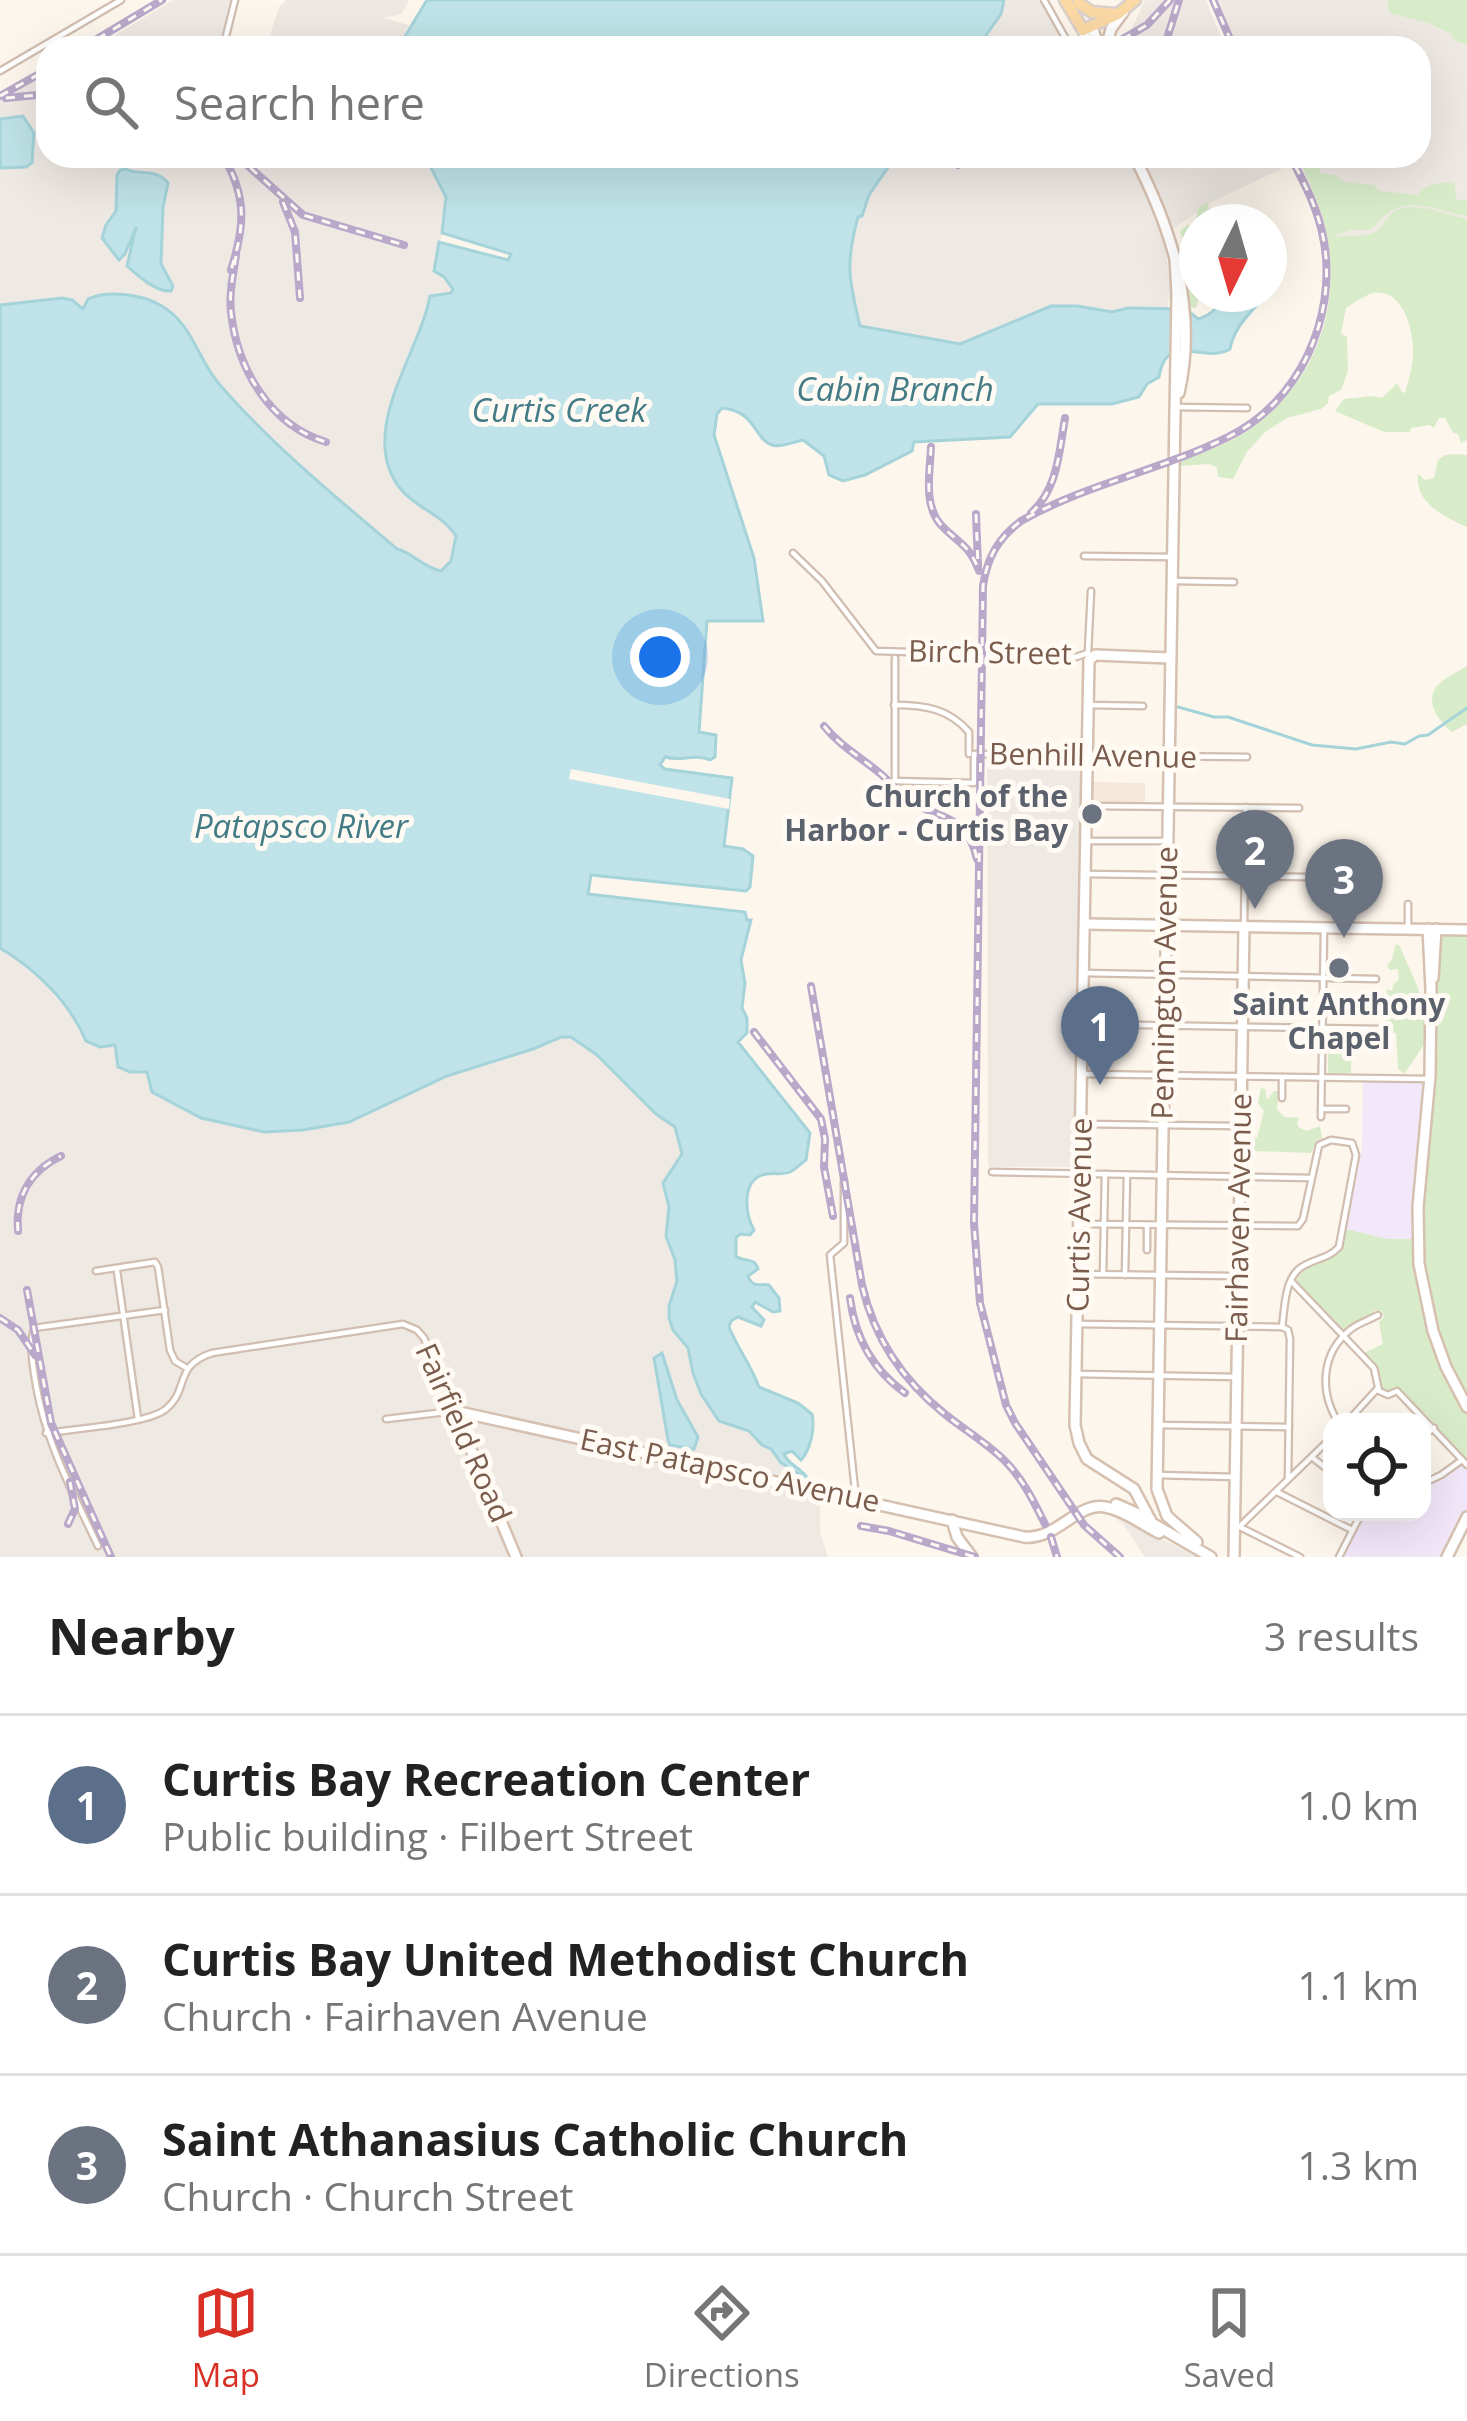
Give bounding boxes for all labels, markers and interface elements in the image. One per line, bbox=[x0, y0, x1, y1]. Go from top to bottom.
search box bbox=[36, 36, 1431, 168]
icon: search bbox=[78, 69, 144, 135]
text: Search here bbox=[174, 72, 425, 133]
north arrow bbox=[1179, 204, 1287, 312]
water label: Cabin Branch bbox=[796, 366, 994, 411]
water label: Curtis Creek bbox=[472, 387, 648, 432]
your location bbox=[630, 627, 690, 687]
street label: Birch Street bbox=[908, 630, 1072, 673]
street label: Benhill Avenue bbox=[989, 732, 1197, 777]
place label: Church of the Harbor - Curtis Bay bbox=[784, 775, 1069, 850]
marker: Church of the Harbor - Curtis Bay bbox=[1079, 801, 1105, 827]
water label: Patapsco River bbox=[194, 803, 410, 848]
pin: 2 bbox=[1216, 810, 1294, 909]
pin: 3 bbox=[1305, 839, 1383, 938]
street label: Pennington Avenue bbox=[1141, 846, 1186, 1120]
marker: Saint Anthony Chapel bbox=[1326, 955, 1352, 981]
place label: Saint Anthony Chapel bbox=[1233, 983, 1446, 1058]
pin: 1 bbox=[1061, 986, 1139, 1085]
street label: Fairhaven Avenue bbox=[1215, 1093, 1260, 1343]
street label: Curtis Avenue bbox=[1056, 1117, 1101, 1312]
street label: Fairfield Road bbox=[407, 1336, 522, 1528]
map controls bbox=[1323, 1413, 1431, 1521]
button: locate bbox=[1323, 1413, 1431, 1521]
street label: East Patapsco Avenue bbox=[577, 1418, 884, 1521]
text: Nearby bbox=[48, 1600, 235, 1670]
text: 3 results bbox=[1264, 1609, 1419, 1662]
text: Curtis Bay Recreation Center bbox=[162, 1748, 810, 1809]
text: 1 bbox=[76, 1778, 98, 1831]
text: 1.0 km bbox=[1297, 1778, 1419, 1831]
text: Public building · Filbert Street bbox=[162, 1809, 693, 1862]
text: Curtis Bay United Methodist Church bbox=[162, 1928, 969, 1989]
text: 2 bbox=[76, 1958, 98, 2011]
text: 1.1 km bbox=[1297, 1958, 1419, 2011]
text: Church · Fairhaven Avenue bbox=[162, 1989, 648, 2042]
text: Saint Athanasius Catholic Church bbox=[162, 2108, 908, 2169]
text: 3 bbox=[76, 2138, 98, 2191]
text: 1.3 km bbox=[1297, 2138, 1419, 2191]
text: Church · Church Street bbox=[162, 2169, 573, 2222]
tab: Map bbox=[192, 2280, 260, 2397]
tab: Directions bbox=[644, 2280, 800, 2397]
tab: Saved bbox=[1183, 2280, 1275, 2397]

